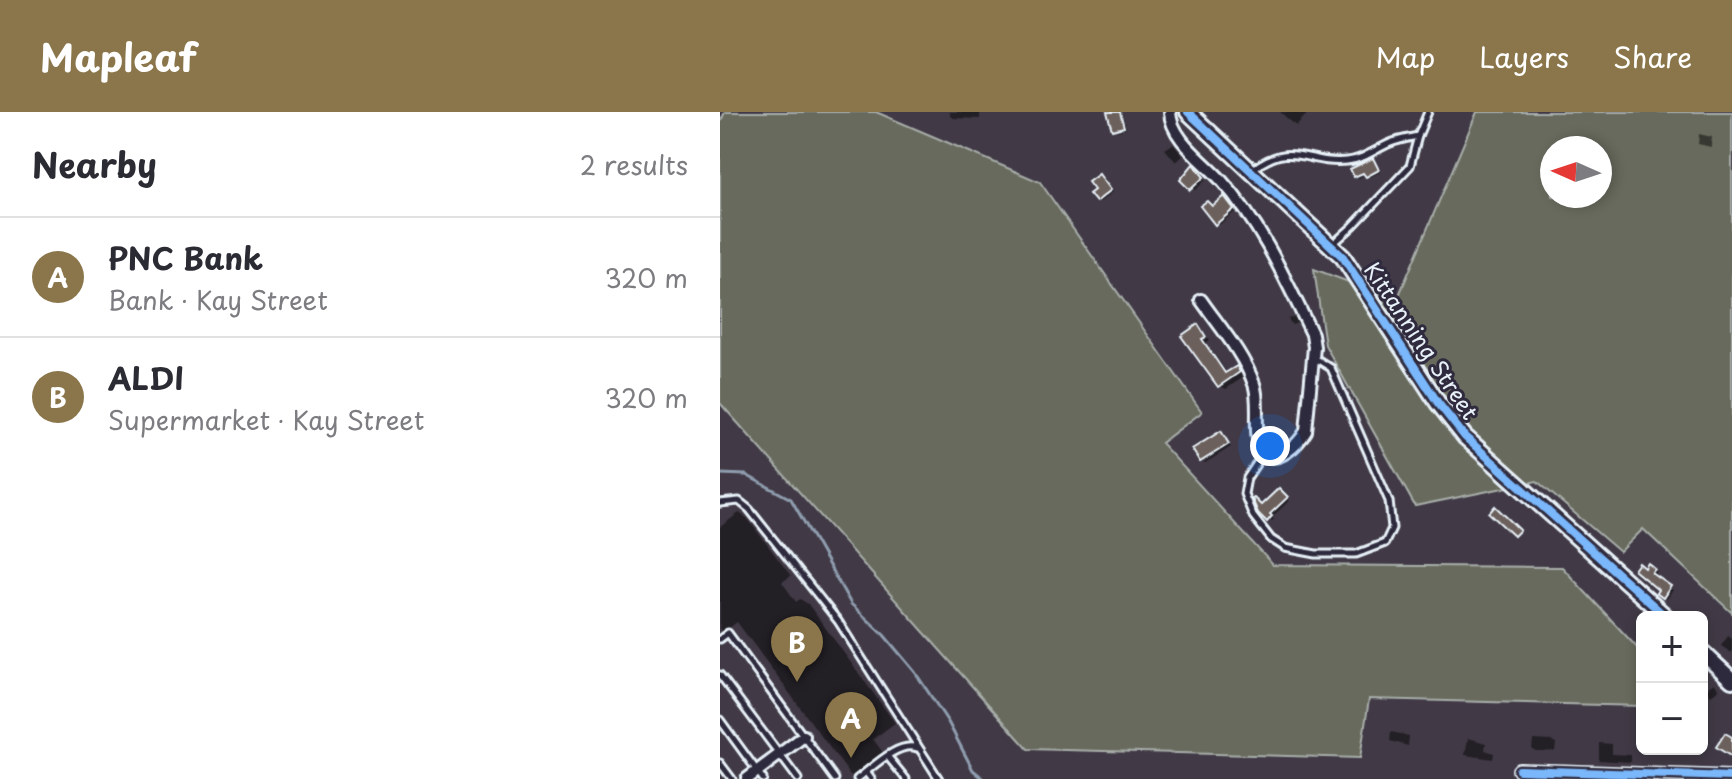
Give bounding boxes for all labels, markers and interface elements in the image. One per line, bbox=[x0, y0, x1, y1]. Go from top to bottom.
text: Mapleaf bbox=[40, 28, 197, 85]
text: Map bbox=[1375, 35, 1435, 78]
text: Layers bbox=[1479, 35, 1569, 78]
text: Share bbox=[1613, 35, 1692, 78]
north arrow bbox=[1540, 136, 1612, 208]
text: Nearby bbox=[32, 138, 157, 190]
text: 2 results bbox=[580, 145, 688, 184]
text: PNC Bank bbox=[108, 235, 263, 280]
street label: Kittanning Street bbox=[1357, 255, 1487, 426]
text: A bbox=[48, 258, 68, 297]
text: 320 m bbox=[604, 258, 688, 297]
text: Bank · Kay Street bbox=[108, 280, 328, 319]
text: ALDI bbox=[108, 355, 184, 400]
text: B bbox=[49, 378, 67, 417]
text: 320 m bbox=[604, 378, 688, 417]
text: Supermarket · Kay Street bbox=[108, 400, 424, 439]
your location bbox=[1250, 426, 1290, 466]
map controls bbox=[1636, 611, 1708, 755]
button: + bbox=[1636, 611, 1708, 683]
pin: B bbox=[771, 616, 823, 682]
button: − bbox=[1636, 683, 1708, 755]
pin: A bbox=[825, 692, 877, 758]

